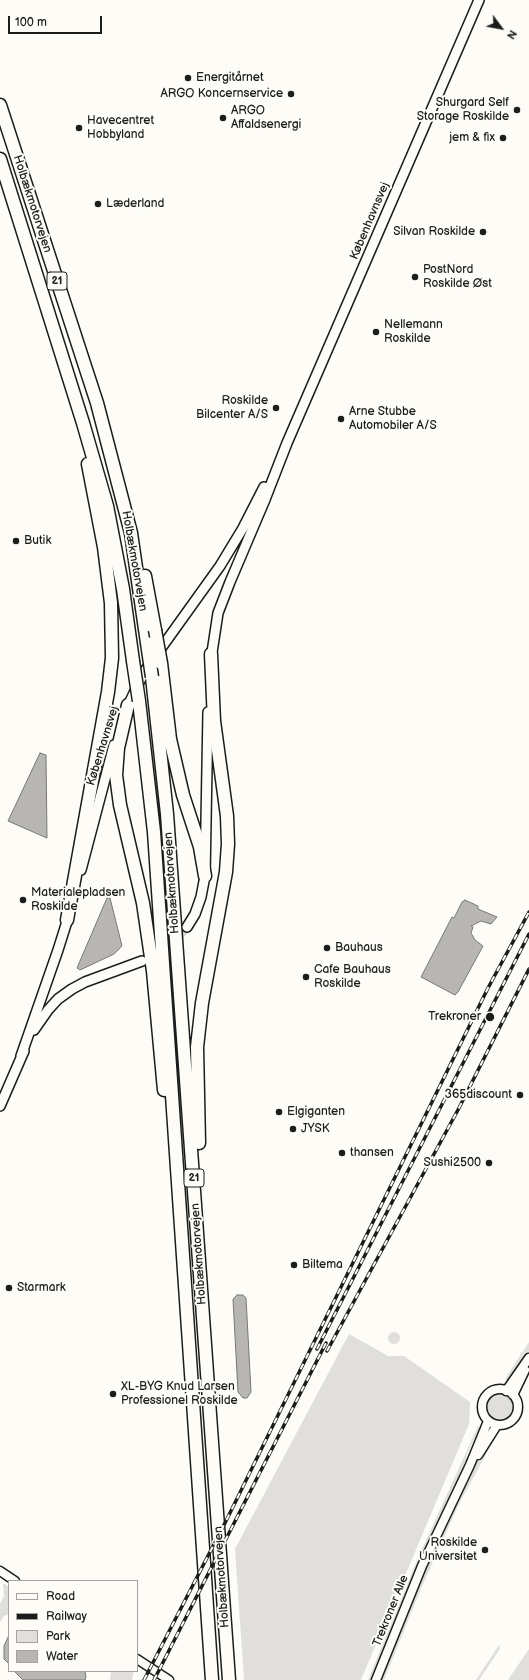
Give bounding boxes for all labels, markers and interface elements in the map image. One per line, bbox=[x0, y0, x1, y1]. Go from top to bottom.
scale bar bbox=[10, 8, 104, 34]
north arrow bbox=[481, 8, 521, 48]
text: 100 m bbox=[15, 15, 47, 30]
text: N bbox=[504, 28, 519, 42]
place label: Energitårnet bbox=[196, 71, 264, 85]
marker: Energitårnet bbox=[183, 73, 193, 83]
place label: ARGO Koncernservice bbox=[161, 87, 283, 101]
marker: ARGO Koncernservice bbox=[286, 89, 296, 99]
place label: Shurgard Self Storage Roskilde bbox=[417, 96, 509, 124]
place label: ARGO Affaldsenergi bbox=[231, 104, 301, 132]
marker: Shurgard Self Storage Roskilde bbox=[512, 105, 522, 115]
marker: ARGO Affaldsenergi bbox=[218, 113, 228, 123]
place label: Havecentret Hobbyland bbox=[87, 114, 154, 142]
marker: Havecentret Hobbyland bbox=[74, 123, 84, 133]
place label: jem & fix bbox=[449, 131, 495, 145]
marker: jem & fix bbox=[498, 133, 508, 143]
street label: Holbækmotorvejen bbox=[9, 153, 55, 255]
street label: Københavnsvej bbox=[347, 180, 393, 262]
place label: Læderland bbox=[106, 197, 164, 211]
marker: Læderland bbox=[93, 199, 103, 209]
place label: Silvan Roskilde bbox=[393, 225, 475, 239]
marker: Silvan Roskilde bbox=[478, 227, 488, 237]
place label: PostNord Roskilde Øst bbox=[423, 263, 492, 291]
road number: 21 bbox=[47, 272, 67, 290]
marker: PostNord Roskilde Øst bbox=[410, 272, 420, 282]
place label: Nellemann Roskilde bbox=[384, 318, 443, 346]
marker: Nellemann Roskilde bbox=[371, 327, 381, 337]
place label: Roskilde Bilcenter A/S bbox=[196, 394, 268, 422]
marker: Roskilde Bilcenter A/S bbox=[271, 403, 281, 413]
place label: Arne Stubbe Automobiler A/S bbox=[349, 405, 437, 433]
marker: Arne Stubbe Automobiler A/S bbox=[336, 414, 346, 424]
street label: Holbækmotorvejen bbox=[118, 510, 150, 612]
place label: Butik bbox=[24, 534, 51, 548]
marker: Butik bbox=[11, 536, 21, 546]
street label: Københavnsvej bbox=[84, 704, 122, 788]
street label: Holbækmotorvejen bbox=[161, 832, 183, 934]
place label: Materialepladsen Roskilde bbox=[31, 886, 125, 914]
marker: Materialepladsen Roskilde bbox=[18, 895, 28, 905]
place label: Bauhaus bbox=[335, 941, 383, 955]
marker: Bauhaus bbox=[322, 943, 332, 953]
place label: Cafe Bauhaus Roskilde bbox=[314, 963, 391, 991]
marker: Cafe Bauhaus Roskilde bbox=[301, 972, 311, 982]
place label: Trekroner bbox=[428, 1010, 481, 1024]
marker: Trekroner bbox=[484, 1011, 496, 1023]
place label: 365discount bbox=[445, 1088, 512, 1102]
marker: 365discount bbox=[515, 1090, 525, 1100]
place label: Elgiganten bbox=[287, 1105, 345, 1119]
marker: Elgiganten bbox=[274, 1107, 284, 1117]
place label: JYSK bbox=[301, 1122, 329, 1136]
marker: JYSK bbox=[288, 1124, 298, 1134]
place label: thansen bbox=[350, 1146, 394, 1160]
marker: thansen bbox=[337, 1148, 347, 1158]
place label: Sushi2500 bbox=[424, 1156, 481, 1170]
marker: Sushi2500 bbox=[484, 1158, 494, 1168]
road number: 21 bbox=[184, 1169, 204, 1187]
street label: Holbækmotorvejen bbox=[188, 1203, 210, 1305]
place label: Biltema bbox=[302, 1258, 343, 1272]
marker: Biltema bbox=[289, 1260, 299, 1270]
place label: Starmark bbox=[17, 1281, 66, 1295]
marker: Starmark bbox=[4, 1283, 14, 1293]
place label: XL-BYG Knud Larsen Professionel Roskilde bbox=[121, 1380, 238, 1408]
marker: XL-BYG Knud Larsen Professionel Roskilde bbox=[108, 1389, 118, 1399]
street label: Holbækmotorvejen bbox=[211, 1526, 233, 1628]
place label: Roskilde Universitet bbox=[419, 1536, 477, 1564]
marker: Roskilde Universitet bbox=[480, 1545, 490, 1555]
street label: Trekroner Alle bbox=[370, 1573, 412, 1649]
legend bbox=[8, 1580, 138, 1672]
text: Road bbox=[46, 1589, 75, 1604]
text: Railway bbox=[46, 1609, 87, 1624]
text: Park bbox=[46, 1629, 70, 1644]
text: Water bbox=[46, 1649, 78, 1664]

